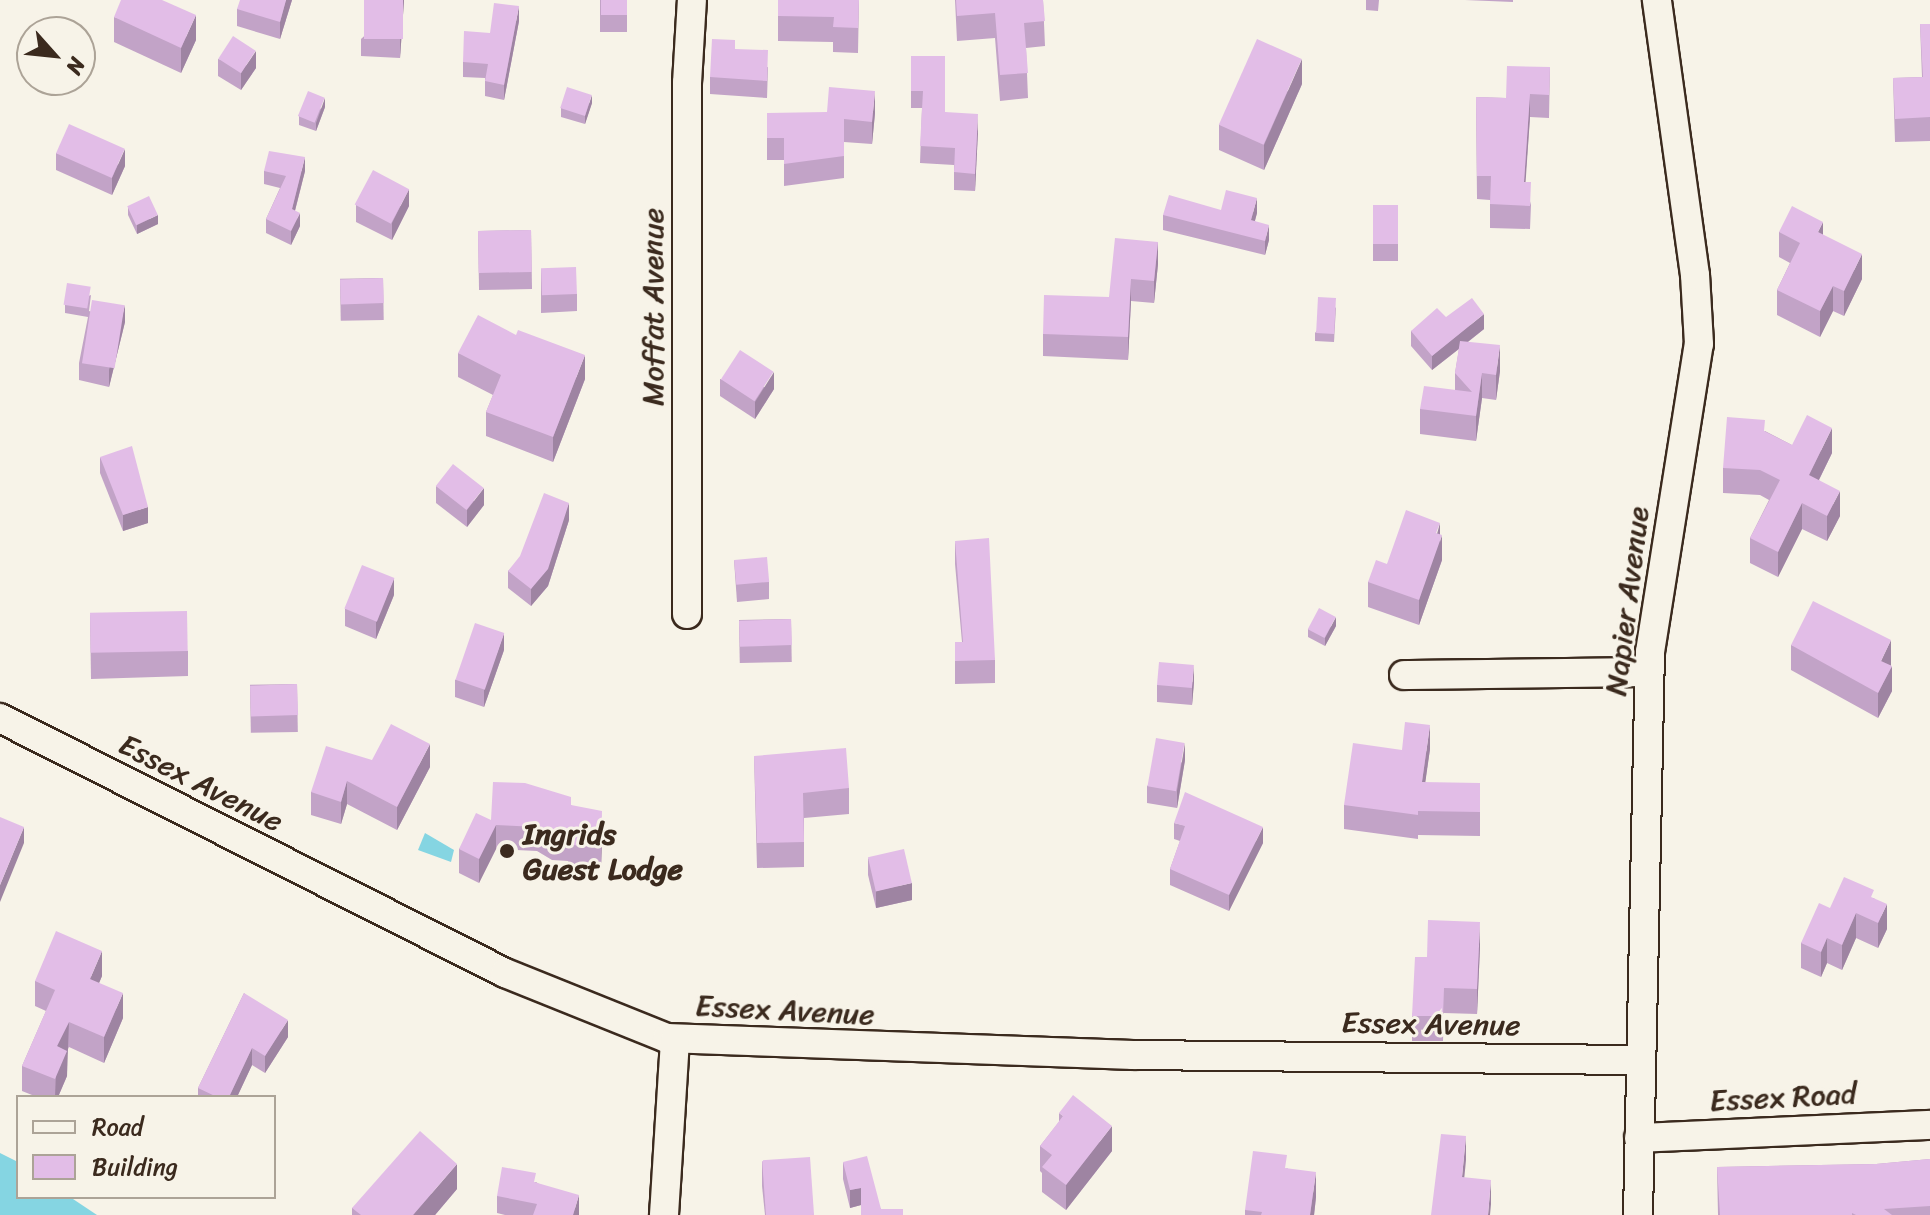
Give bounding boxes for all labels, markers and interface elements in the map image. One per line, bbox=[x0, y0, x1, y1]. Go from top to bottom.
north arrow bbox=[16, 16, 96, 96]
text: N bbox=[55, 51, 97, 82]
street label: Moffat Avenue bbox=[635, 208, 671, 406]
street label: Napier Avenue bbox=[1598, 504, 1656, 698]
street label: Essex Avenue bbox=[113, 726, 289, 840]
place label: Ingrids Guest Lodge bbox=[523, 816, 683, 886]
marker: Ingrids Guest Lodge bbox=[498, 842, 516, 860]
street label: Essex Avenue bbox=[695, 987, 875, 1033]
street label: Essex Avenue bbox=[1341, 1004, 1521, 1044]
street label: Essex Road bbox=[1709, 1075, 1857, 1119]
legend bbox=[16, 1095, 276, 1199]
text: Road bbox=[92, 1106, 143, 1148]
text: Building bbox=[92, 1146, 178, 1188]

